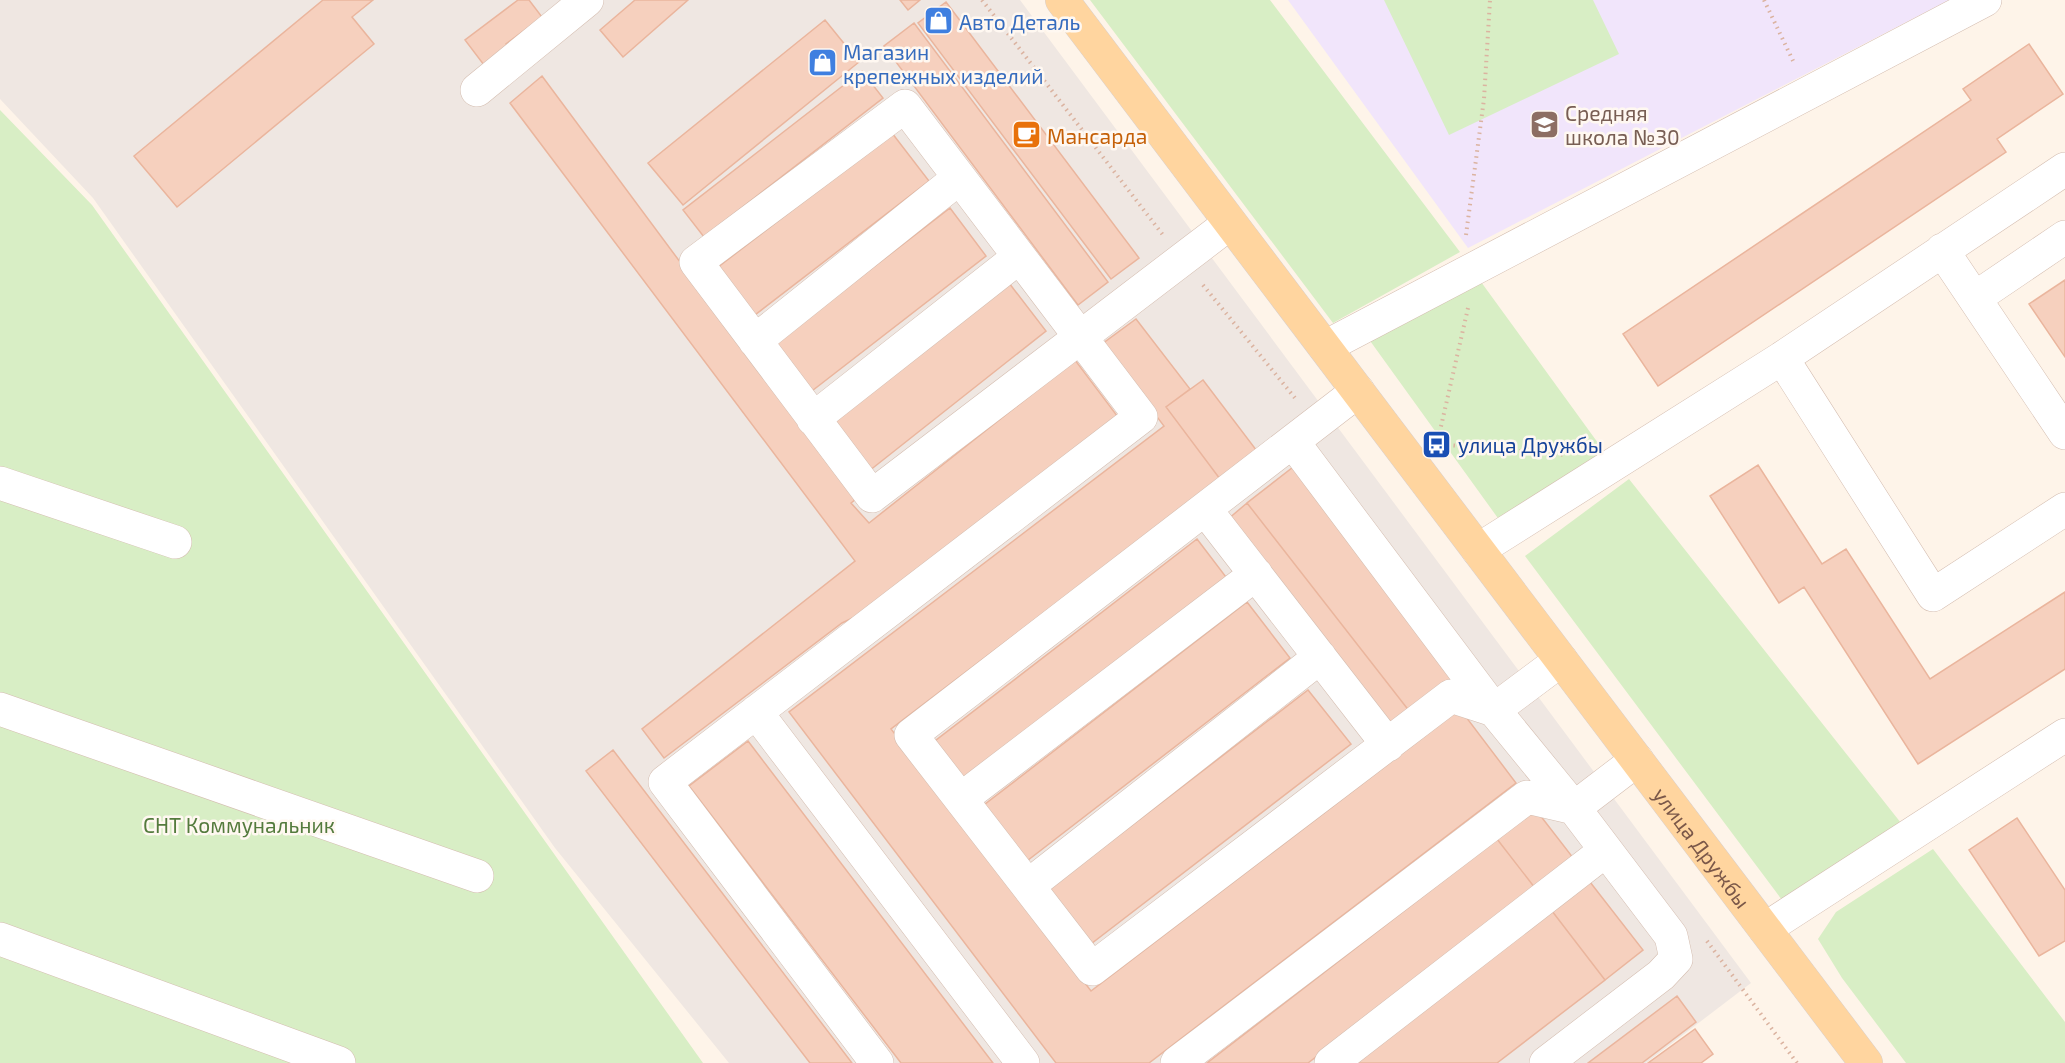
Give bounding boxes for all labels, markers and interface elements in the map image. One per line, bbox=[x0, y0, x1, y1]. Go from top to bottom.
shop icon: Авто Деталь bbox=[922, 5, 954, 37]
place label: Авто Деталь bbox=[959, 9, 1080, 34]
place label: Магазин крепежных изделий bbox=[843, 39, 1044, 88]
shop icon: Магазин крепежных изделий bbox=[806, 47, 838, 79]
place label: Средняя школа №30 bbox=[1565, 100, 1680, 149]
school or university icon: Средняя школа №30 bbox=[1528, 108, 1560, 140]
cafe icon: Мансарда bbox=[1010, 119, 1042, 151]
place label: Мансарда bbox=[1047, 123, 1147, 148]
bus stop icon: улица Дружбы bbox=[1421, 428, 1453, 460]
place label: улица Дружбы bbox=[1458, 432, 1603, 458]
street label: улица Дружбы bbox=[1648, 782, 1756, 912]
park label: СНТ Коммунальник bbox=[143, 812, 335, 838]

